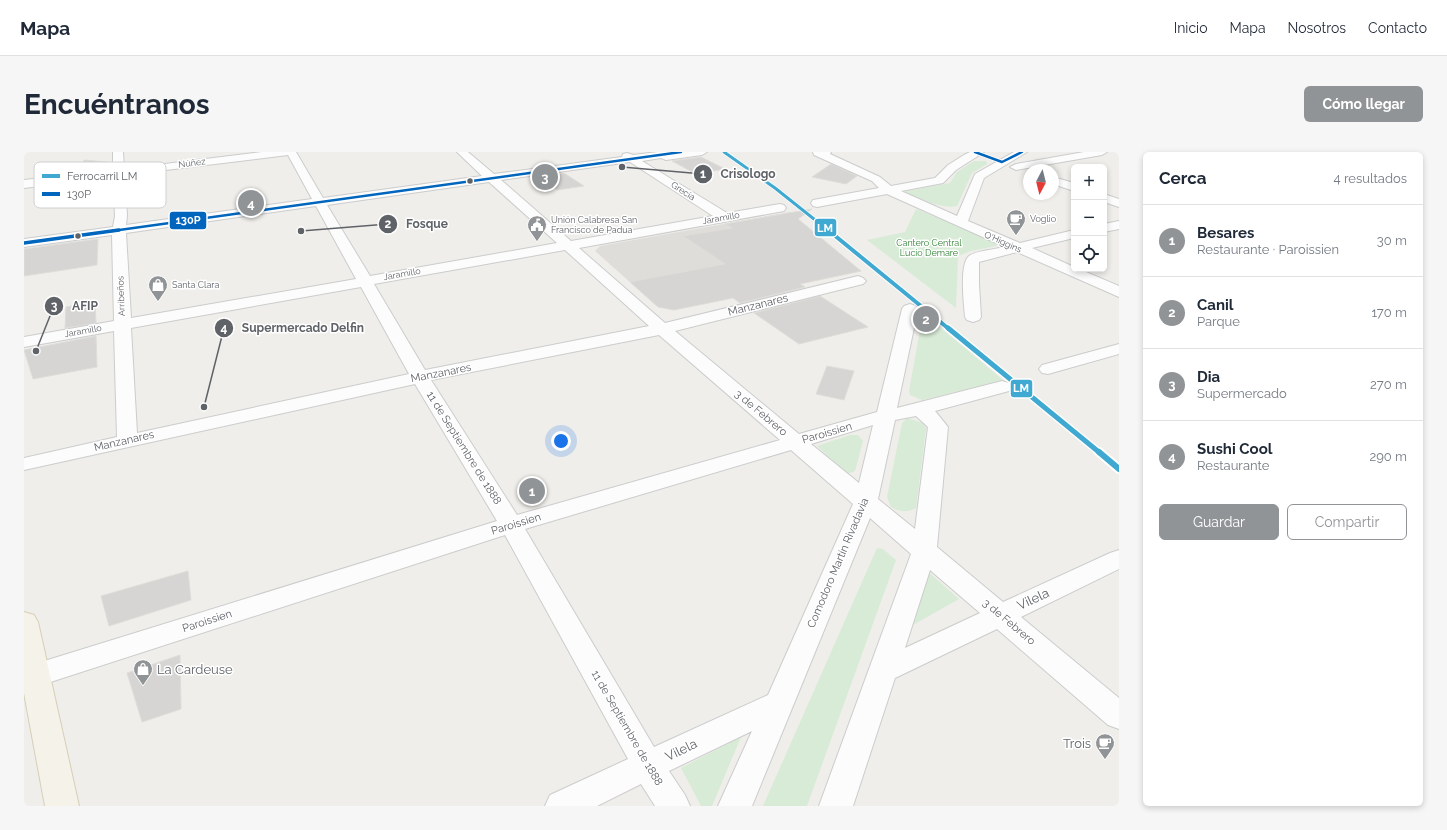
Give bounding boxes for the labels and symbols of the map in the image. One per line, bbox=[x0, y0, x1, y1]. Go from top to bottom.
street label: Núñez bbox=[178, 156, 207, 170]
legend bbox=[34, 162, 166, 208]
pin: 3 bbox=[532, 162, 558, 192]
callout: Crisologo bbox=[693, 162, 784, 186]
north arrow bbox=[1023, 164, 1059, 200]
text: 1 bbox=[700, 167, 706, 181]
text: Crisologo bbox=[720, 167, 776, 181]
text: Ferrocarril LM bbox=[67, 170, 137, 183]
unlabelled marker bbox=[465, 176, 475, 186]
street label: Grecia bbox=[669, 180, 697, 202]
text: 130P bbox=[67, 188, 91, 201]
pin: 4 bbox=[238, 188, 264, 218]
cafe icon: Voglio bbox=[1005, 208, 1027, 236]
street label: Jaramillo bbox=[702, 210, 740, 226]
line badge: 130P bbox=[169, 211, 207, 230]
callout: Fosque bbox=[378, 212, 456, 236]
text: 130P bbox=[175, 214, 201, 227]
public building icon: Unión Calabresa San Francisco de Padua bbox=[526, 214, 548, 242]
place label: Voglio bbox=[1030, 214, 1056, 224]
place label: Unión Calabresa San Francisco de Padua bbox=[551, 215, 637, 235]
text: 2 bbox=[385, 217, 392, 231]
text: Fosque bbox=[406, 217, 448, 231]
line badge: LM bbox=[814, 218, 837, 237]
text: LM bbox=[817, 222, 833, 235]
street label: O'Higgins bbox=[983, 229, 1024, 255]
unlabelled marker bbox=[73, 231, 83, 241]
park label: Cantero Central Lucio Demare bbox=[896, 238, 962, 258]
street label: Jaramillo bbox=[383, 266, 421, 282]
shop icon: Santa Clara bbox=[147, 274, 169, 302]
street label: Arribeños bbox=[115, 275, 127, 316]
place label: Santa Clara bbox=[172, 280, 219, 290]
street label: Manzanares bbox=[727, 291, 789, 319]
callout: AFIP bbox=[44, 294, 106, 318]
text: 3 bbox=[51, 299, 58, 313]
text: AFIP bbox=[72, 299, 98, 313]
pin: 2 bbox=[913, 304, 939, 334]
callout: Supermercado Delfin bbox=[214, 316, 372, 340]
text: 4 bbox=[221, 321, 228, 335]
text: Supermercado Delfin bbox=[242, 321, 364, 335]
street label: Jaramillo bbox=[64, 323, 102, 339]
street label: Manzanares bbox=[410, 361, 472, 385]
line badge: LM bbox=[1010, 379, 1033, 398]
text: LM bbox=[1013, 382, 1029, 395]
street label: 3 de Febrero bbox=[732, 387, 790, 439]
street label: 11 de Septiembre de 1888 bbox=[424, 389, 504, 507]
street label: Paroissien bbox=[801, 420, 853, 446]
street label: Manzanares bbox=[93, 428, 155, 454]
your location bbox=[551, 431, 571, 451]
pin: 1 bbox=[519, 476, 545, 506]
street label: Comodoro Martín Rivadavia bbox=[805, 496, 871, 630]
street label: Paroissien bbox=[490, 510, 542, 538]
street label: Vilela bbox=[1015, 585, 1051, 613]
street label: 3 de Febrero bbox=[980, 596, 1038, 648]
street label: Paroissien bbox=[181, 607, 233, 635]
shop icon: La Cardeuse bbox=[132, 658, 154, 686]
place label: La Cardeuse bbox=[157, 662, 233, 677]
street label: 11 de Septiembre de 1888 bbox=[589, 668, 665, 788]
cafe icon: Trois bbox=[1094, 732, 1116, 760]
street label: Vilela bbox=[663, 736, 699, 764]
place label: Trois bbox=[1063, 736, 1091, 751]

